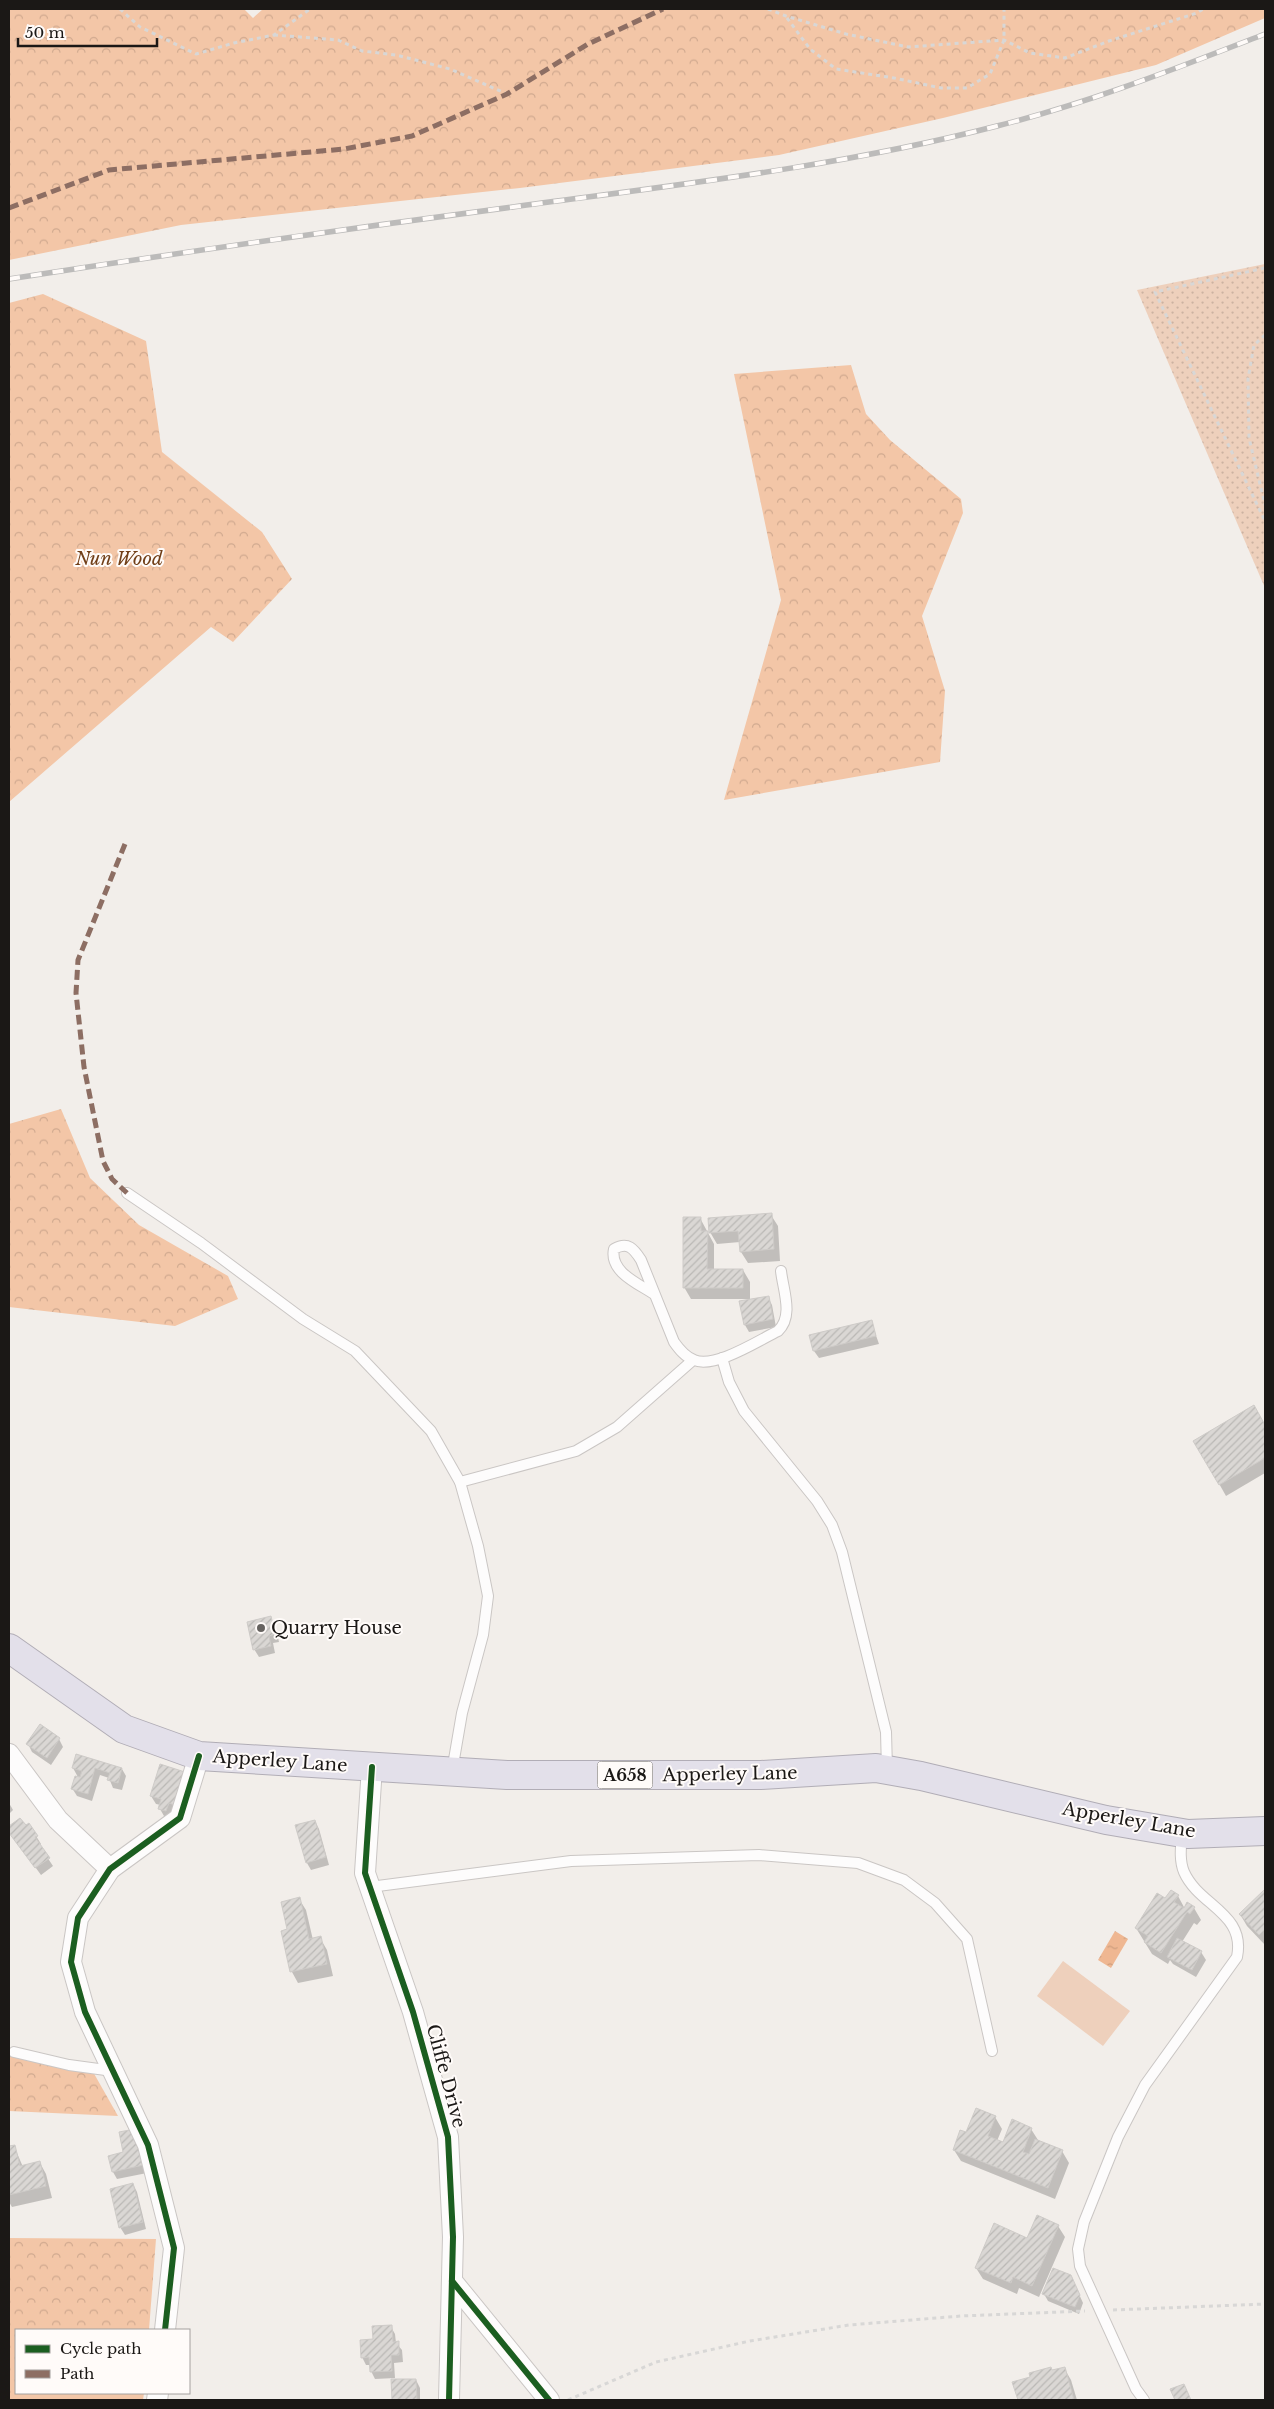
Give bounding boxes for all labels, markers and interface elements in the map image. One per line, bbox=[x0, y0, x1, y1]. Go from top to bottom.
scale bar bbox=[18, 15, 156, 47]
text: 50 m bbox=[25, 23, 65, 42]
park label: Nun Wood bbox=[74, 548, 163, 570]
place label: Quarry House bbox=[271, 1617, 402, 1639]
marker: Quarry House bbox=[255, 1622, 267, 1634]
street label: Apperley Lane bbox=[211, 1745, 348, 1777]
road number: A658 bbox=[598, 1762, 652, 1788]
street label: Apperley Lane bbox=[661, 1762, 798, 1786]
street label: Apperley Lane bbox=[1060, 1797, 1197, 1843]
street label: Cliffe Drive bbox=[422, 2022, 470, 2130]
legend bbox=[15, 2329, 190, 2394]
text: Cycle path bbox=[60, 2339, 142, 2358]
text: Path bbox=[60, 2364, 94, 2383]

